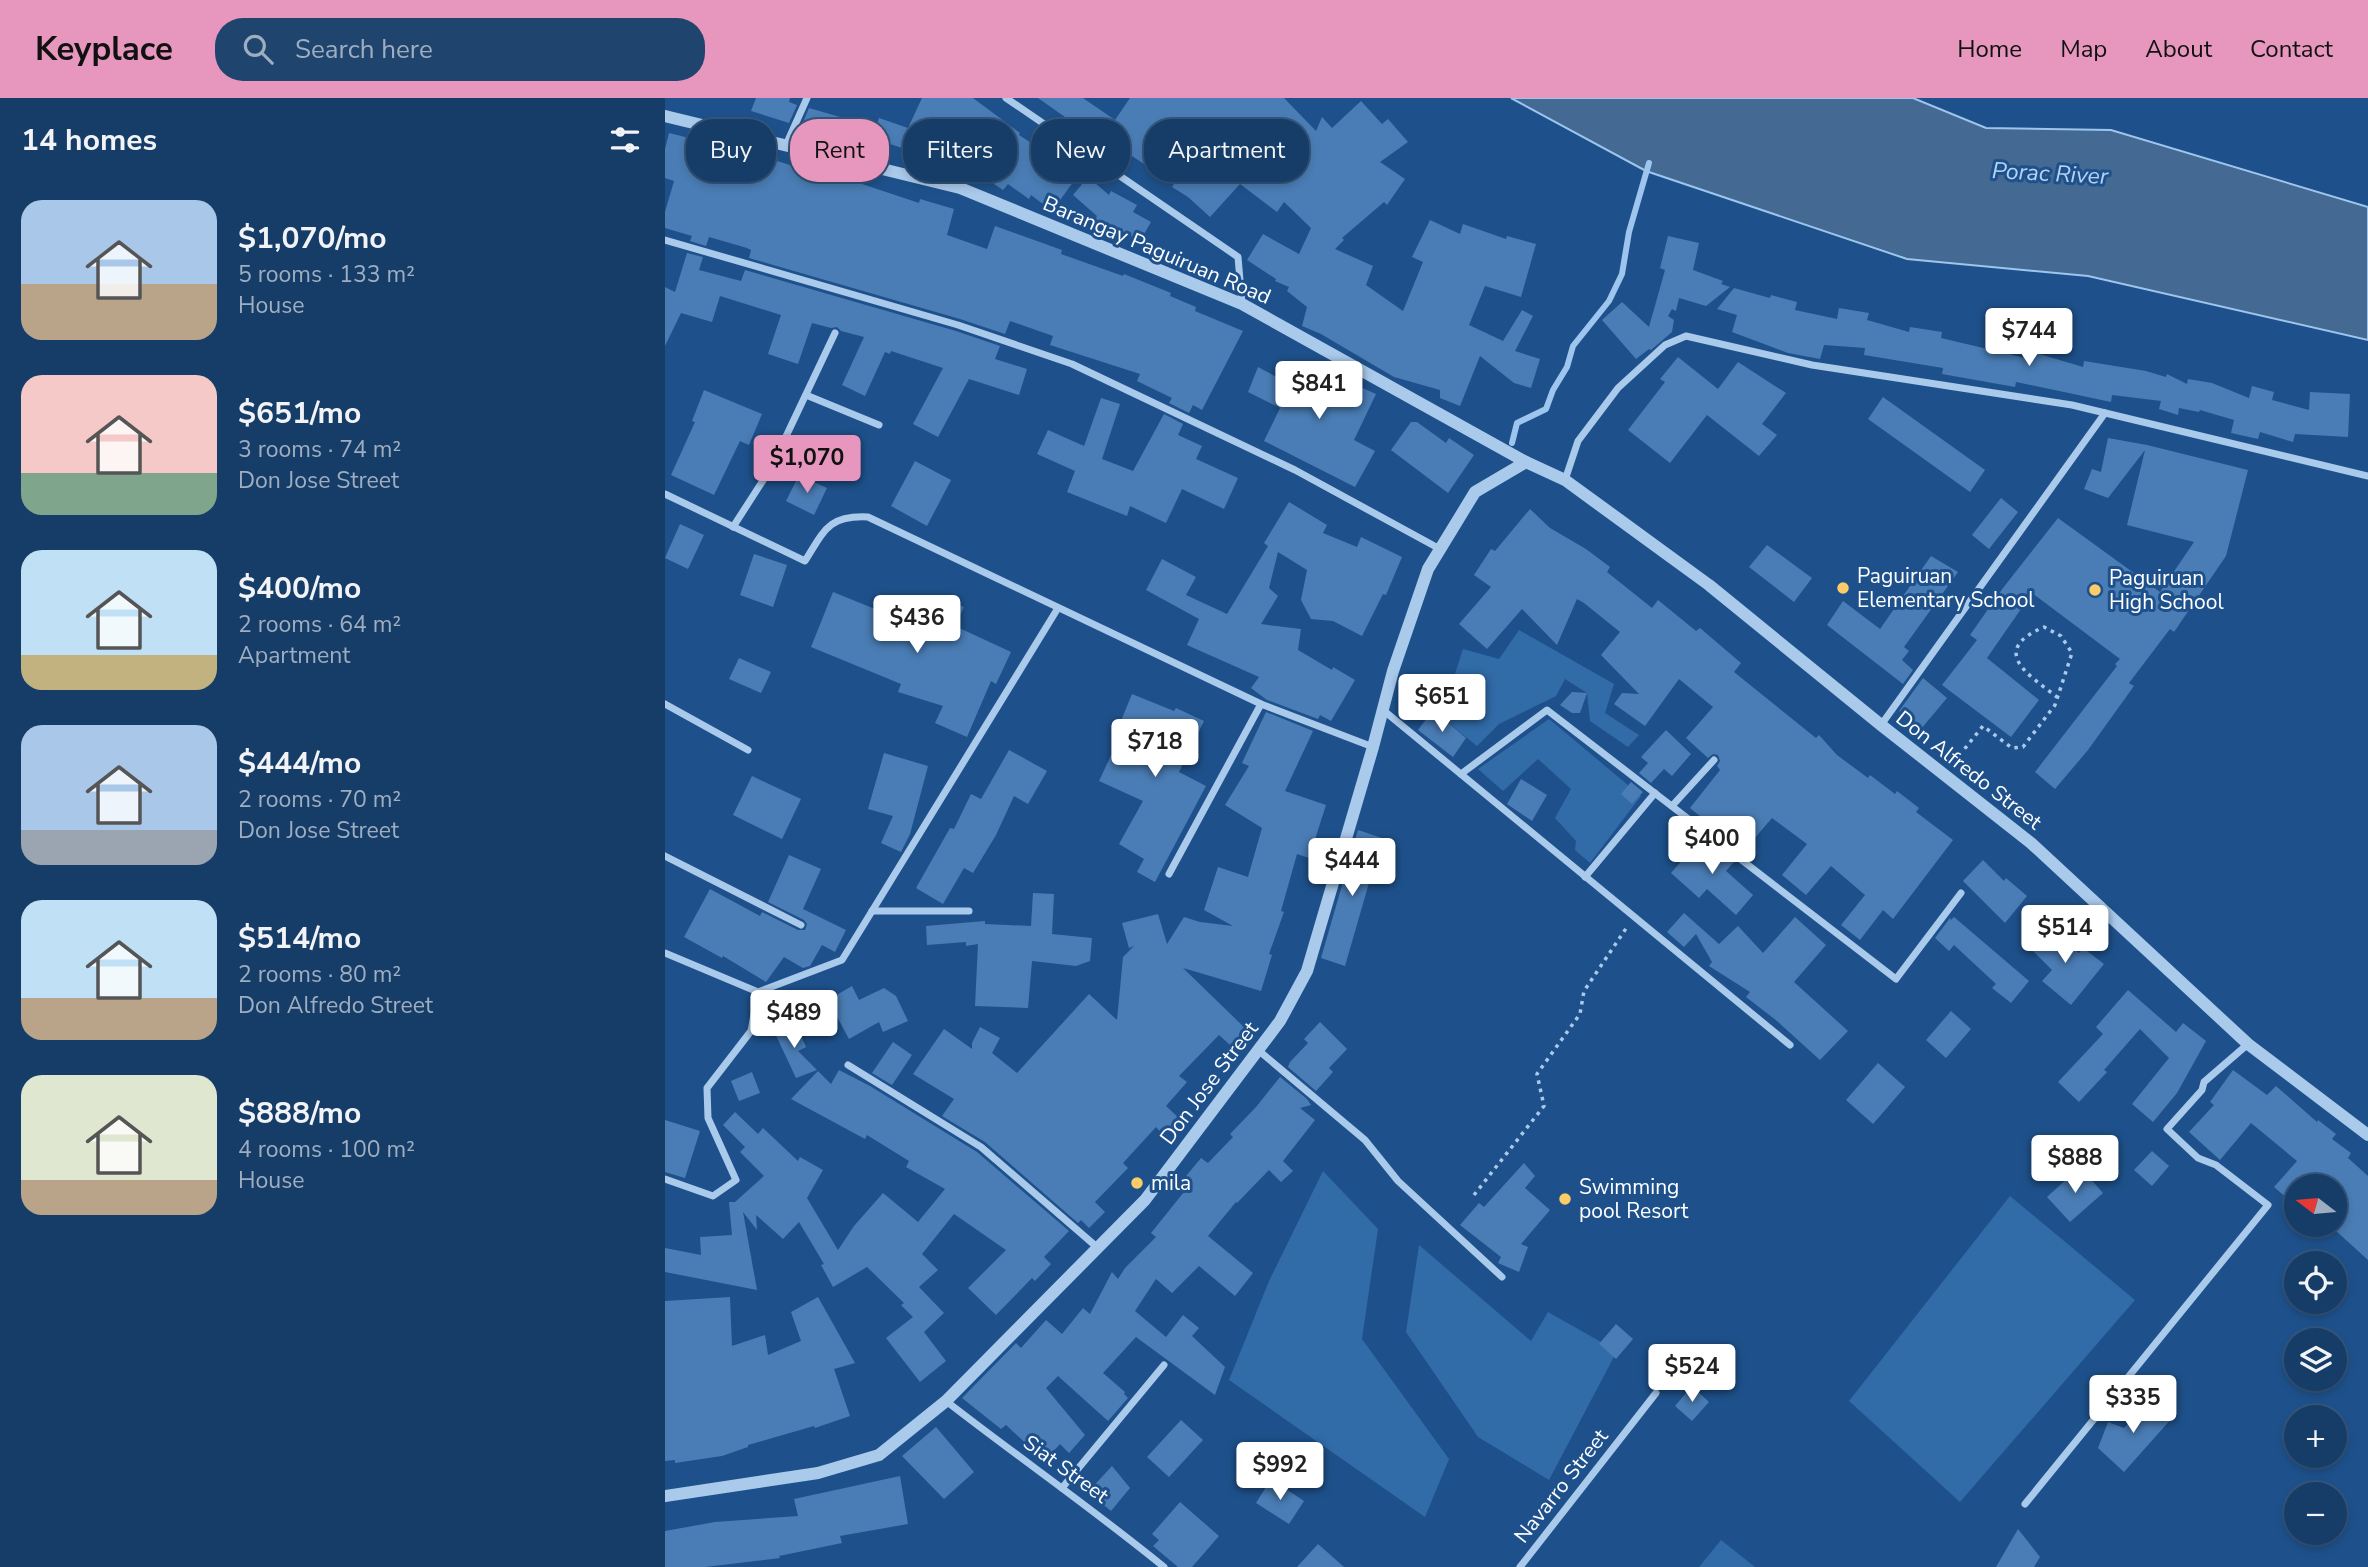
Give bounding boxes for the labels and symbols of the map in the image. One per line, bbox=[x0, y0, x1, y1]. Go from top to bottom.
water label: Porac River bbox=[1991, 155, 2110, 192]
street label: Barangay Paguiruan Road bbox=[1039, 189, 1275, 311]
pin: $744 bbox=[1988, 308, 2070, 368]
pin: $841 bbox=[1278, 362, 1360, 421]
pin: $1,070 bbox=[750, 436, 864, 495]
place label: Paguiruan Elementary School bbox=[1857, 562, 2035, 614]
place label: Paguiruan High School bbox=[2109, 564, 2224, 616]
marker: Paguiruan Elementary School bbox=[1835, 580, 1851, 596]
marker: Paguiruan High School bbox=[2087, 582, 2103, 598]
pin: $436 bbox=[876, 596, 958, 655]
pin: $651 bbox=[1401, 674, 1483, 734]
street label: Don Alfredo Street bbox=[1890, 704, 2048, 836]
pin: $718 bbox=[1114, 720, 1196, 779]
pin: $400 bbox=[1671, 816, 1753, 876]
pin: $444 bbox=[1311, 838, 1393, 898]
pin: $514 bbox=[2024, 906, 2106, 965]
pin: $489 bbox=[753, 990, 835, 1050]
street label: Don Jose Street bbox=[1154, 1015, 1265, 1150]
pin: $888 bbox=[2034, 1136, 2116, 1195]
place label: mila bbox=[1151, 1169, 1191, 1197]
place label: Swimming pool Resort bbox=[1579, 1173, 1689, 1225]
north arrow bbox=[2284, 1174, 2347, 1237]
marker: mila bbox=[1129, 1175, 1145, 1191]
marker: Swimming pool Resort bbox=[1557, 1191, 1573, 1207]
pin: $524 bbox=[1651, 1344, 1733, 1404]
pin: $335 bbox=[2092, 1376, 2174, 1435]
street label: Navarro Street bbox=[1508, 1423, 1615, 1549]
street label: Siat Street bbox=[1018, 1429, 1115, 1510]
pin: $992 bbox=[1239, 1442, 1321, 1502]

